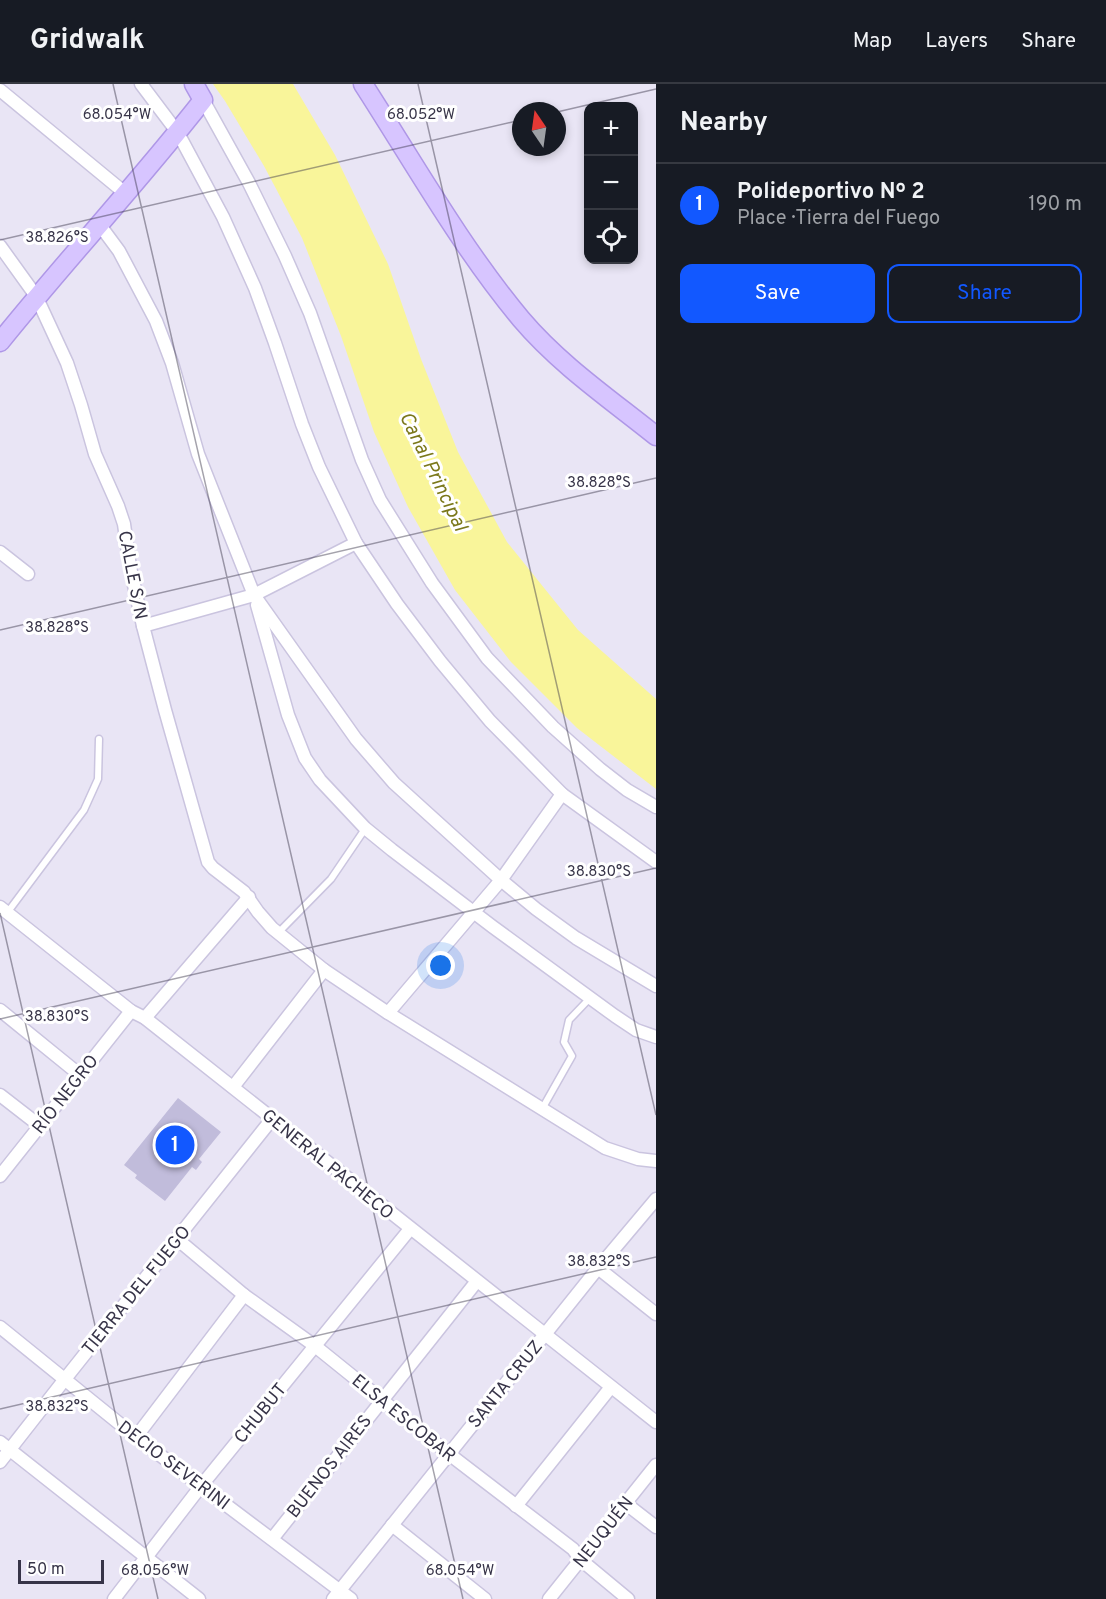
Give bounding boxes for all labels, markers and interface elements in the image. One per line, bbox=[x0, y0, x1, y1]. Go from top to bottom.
text: Gridwalk bbox=[30, 23, 145, 59]
text: Map bbox=[853, 28, 892, 55]
text: Layers bbox=[925, 28, 988, 55]
text: Share bbox=[1021, 28, 1076, 55]
north arrow bbox=[512, 102, 566, 156]
map controls bbox=[584, 102, 638, 264]
button: + bbox=[584, 102, 638, 156]
text: 68.054°W bbox=[83, 106, 151, 125]
text: 68.052°W bbox=[387, 106, 455, 125]
text: Nearby bbox=[680, 107, 768, 140]
button: − bbox=[584, 156, 638, 210]
text: Polideportivo Nº 2 bbox=[737, 179, 925, 206]
text: 1 bbox=[696, 192, 704, 218]
text: 190 m bbox=[1028, 192, 1082, 218]
text: Place · Tierra del Fuego bbox=[737, 206, 940, 232]
button: locate bbox=[584, 210, 638, 264]
text: 38.826°S bbox=[25, 229, 89, 248]
button: Save bbox=[680, 264, 875, 323]
button: Share bbox=[887, 264, 1082, 323]
water label: Canal Principal bbox=[392, 408, 473, 537]
text: 38.828°S bbox=[567, 474, 631, 493]
street label: CALLE S/N bbox=[112, 529, 151, 622]
text: 38.828°S bbox=[25, 619, 89, 638]
text: 38.830°S bbox=[567, 863, 631, 882]
your location bbox=[426, 951, 455, 980]
text: 38.830°S bbox=[25, 1008, 89, 1027]
street label: RÍO NEGRO bbox=[26, 1049, 104, 1139]
street label: GENERAL PACHECO bbox=[256, 1105, 398, 1225]
pin: 1 bbox=[156, 1122, 195, 1168]
street label: TIERRA DEL FUEGO bbox=[78, 1221, 197, 1361]
text: 38.832°S bbox=[567, 1253, 631, 1272]
street label: SANTA CRUZ bbox=[464, 1336, 549, 1433]
street label: ELSA ESCOBAR bbox=[346, 1370, 460, 1468]
street label: CHUBUT bbox=[230, 1379, 292, 1449]
text: 38.832°S bbox=[25, 1398, 89, 1417]
street label: BUENOS AIRES bbox=[283, 1411, 378, 1523]
street label: DECIO SEVERINI bbox=[112, 1417, 234, 1516]
street label: NEUQUÉN bbox=[567, 1491, 639, 1573]
scale bar bbox=[18, 1557, 104, 1584]
text: 50 m bbox=[27, 1560, 65, 1580]
text: 68.056°W bbox=[121, 1562, 189, 1581]
text: 68.054°W bbox=[426, 1562, 494, 1581]

